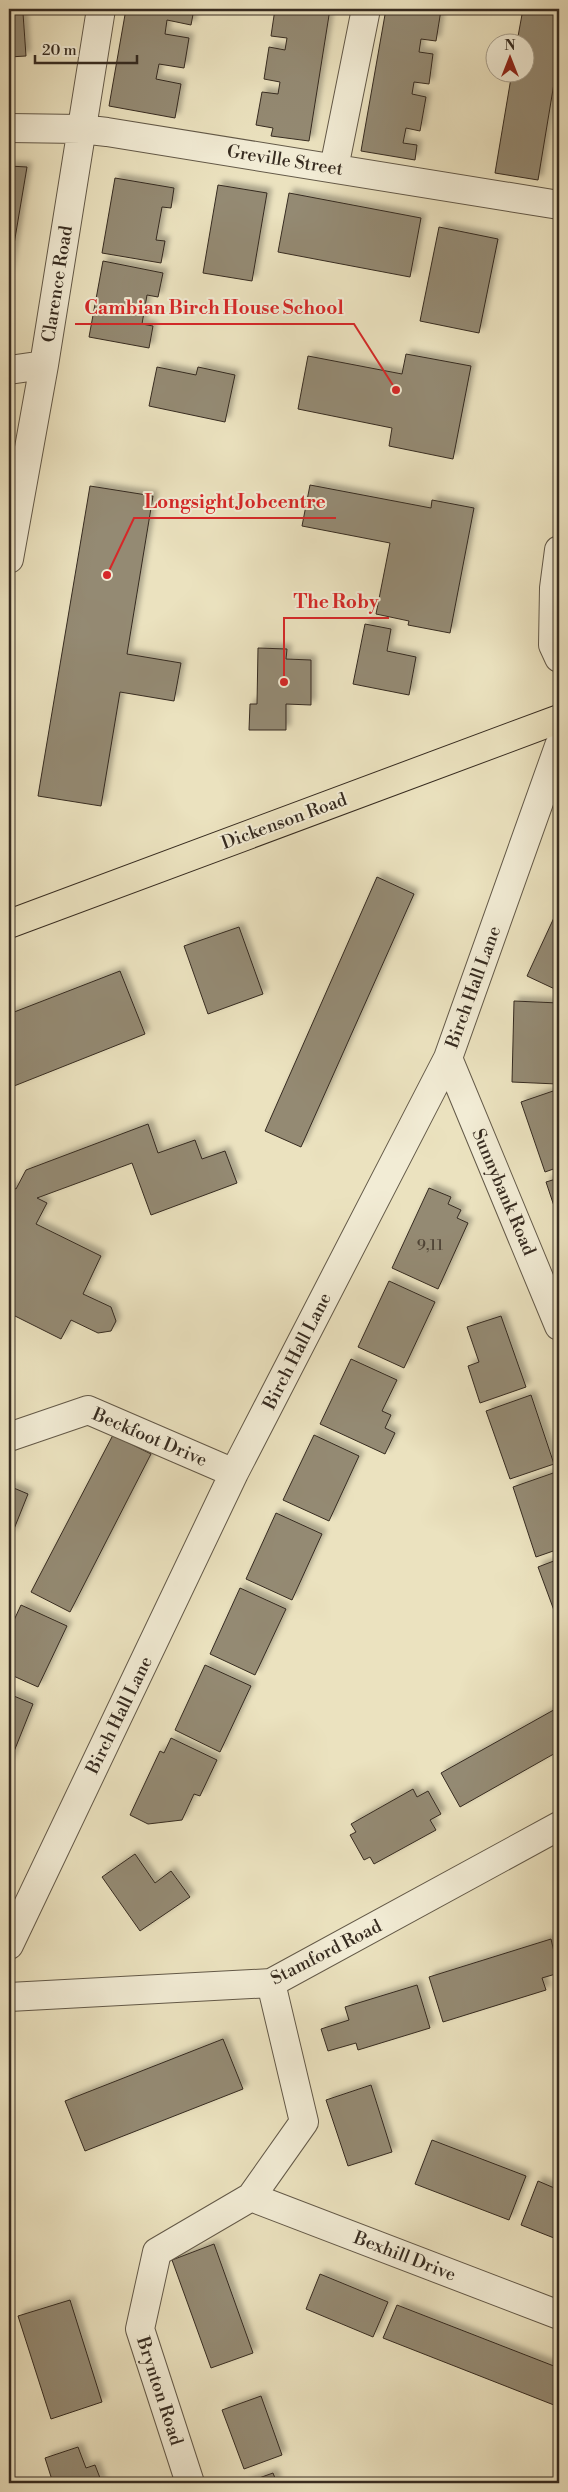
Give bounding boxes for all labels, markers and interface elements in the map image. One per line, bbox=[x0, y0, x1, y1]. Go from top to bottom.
scale bar bbox=[35, 32, 138, 64]
north arrow bbox=[486, 32, 536, 82]
text: N bbox=[504, 37, 516, 55]
text: 20 m bbox=[42, 41, 77, 60]
street label: Greville Street bbox=[225, 140, 345, 181]
street label: Clarence Road bbox=[37, 223, 78, 344]
callout: Cambian Birch House School bbox=[75, 290, 354, 324]
text: Cambian Birch House School bbox=[84, 296, 344, 320]
callout: Longsight Jobcentre bbox=[134, 484, 336, 518]
text: Longsight Jobcentre bbox=[144, 490, 326, 514]
callout: The Roby bbox=[284, 584, 389, 618]
text: The Roby bbox=[294, 590, 379, 614]
street label: Dickenson Road bbox=[218, 788, 351, 855]
street label: Birch Hall Lane bbox=[440, 923, 506, 1052]
street label: Sunnybank Road bbox=[466, 1125, 541, 1260]
house number: 9,11 bbox=[417, 1236, 444, 1255]
street label: Birch Hall Lane bbox=[258, 1289, 337, 1414]
street label: Beckfoot Drive bbox=[88, 1403, 211, 1472]
street label: Birch Hall Lane bbox=[81, 1653, 158, 1779]
street label: Stamford Road bbox=[267, 1914, 386, 1990]
street label: Bexhill Drive bbox=[350, 2226, 459, 2286]
street label: Brynton Road bbox=[131, 2333, 188, 2449]

